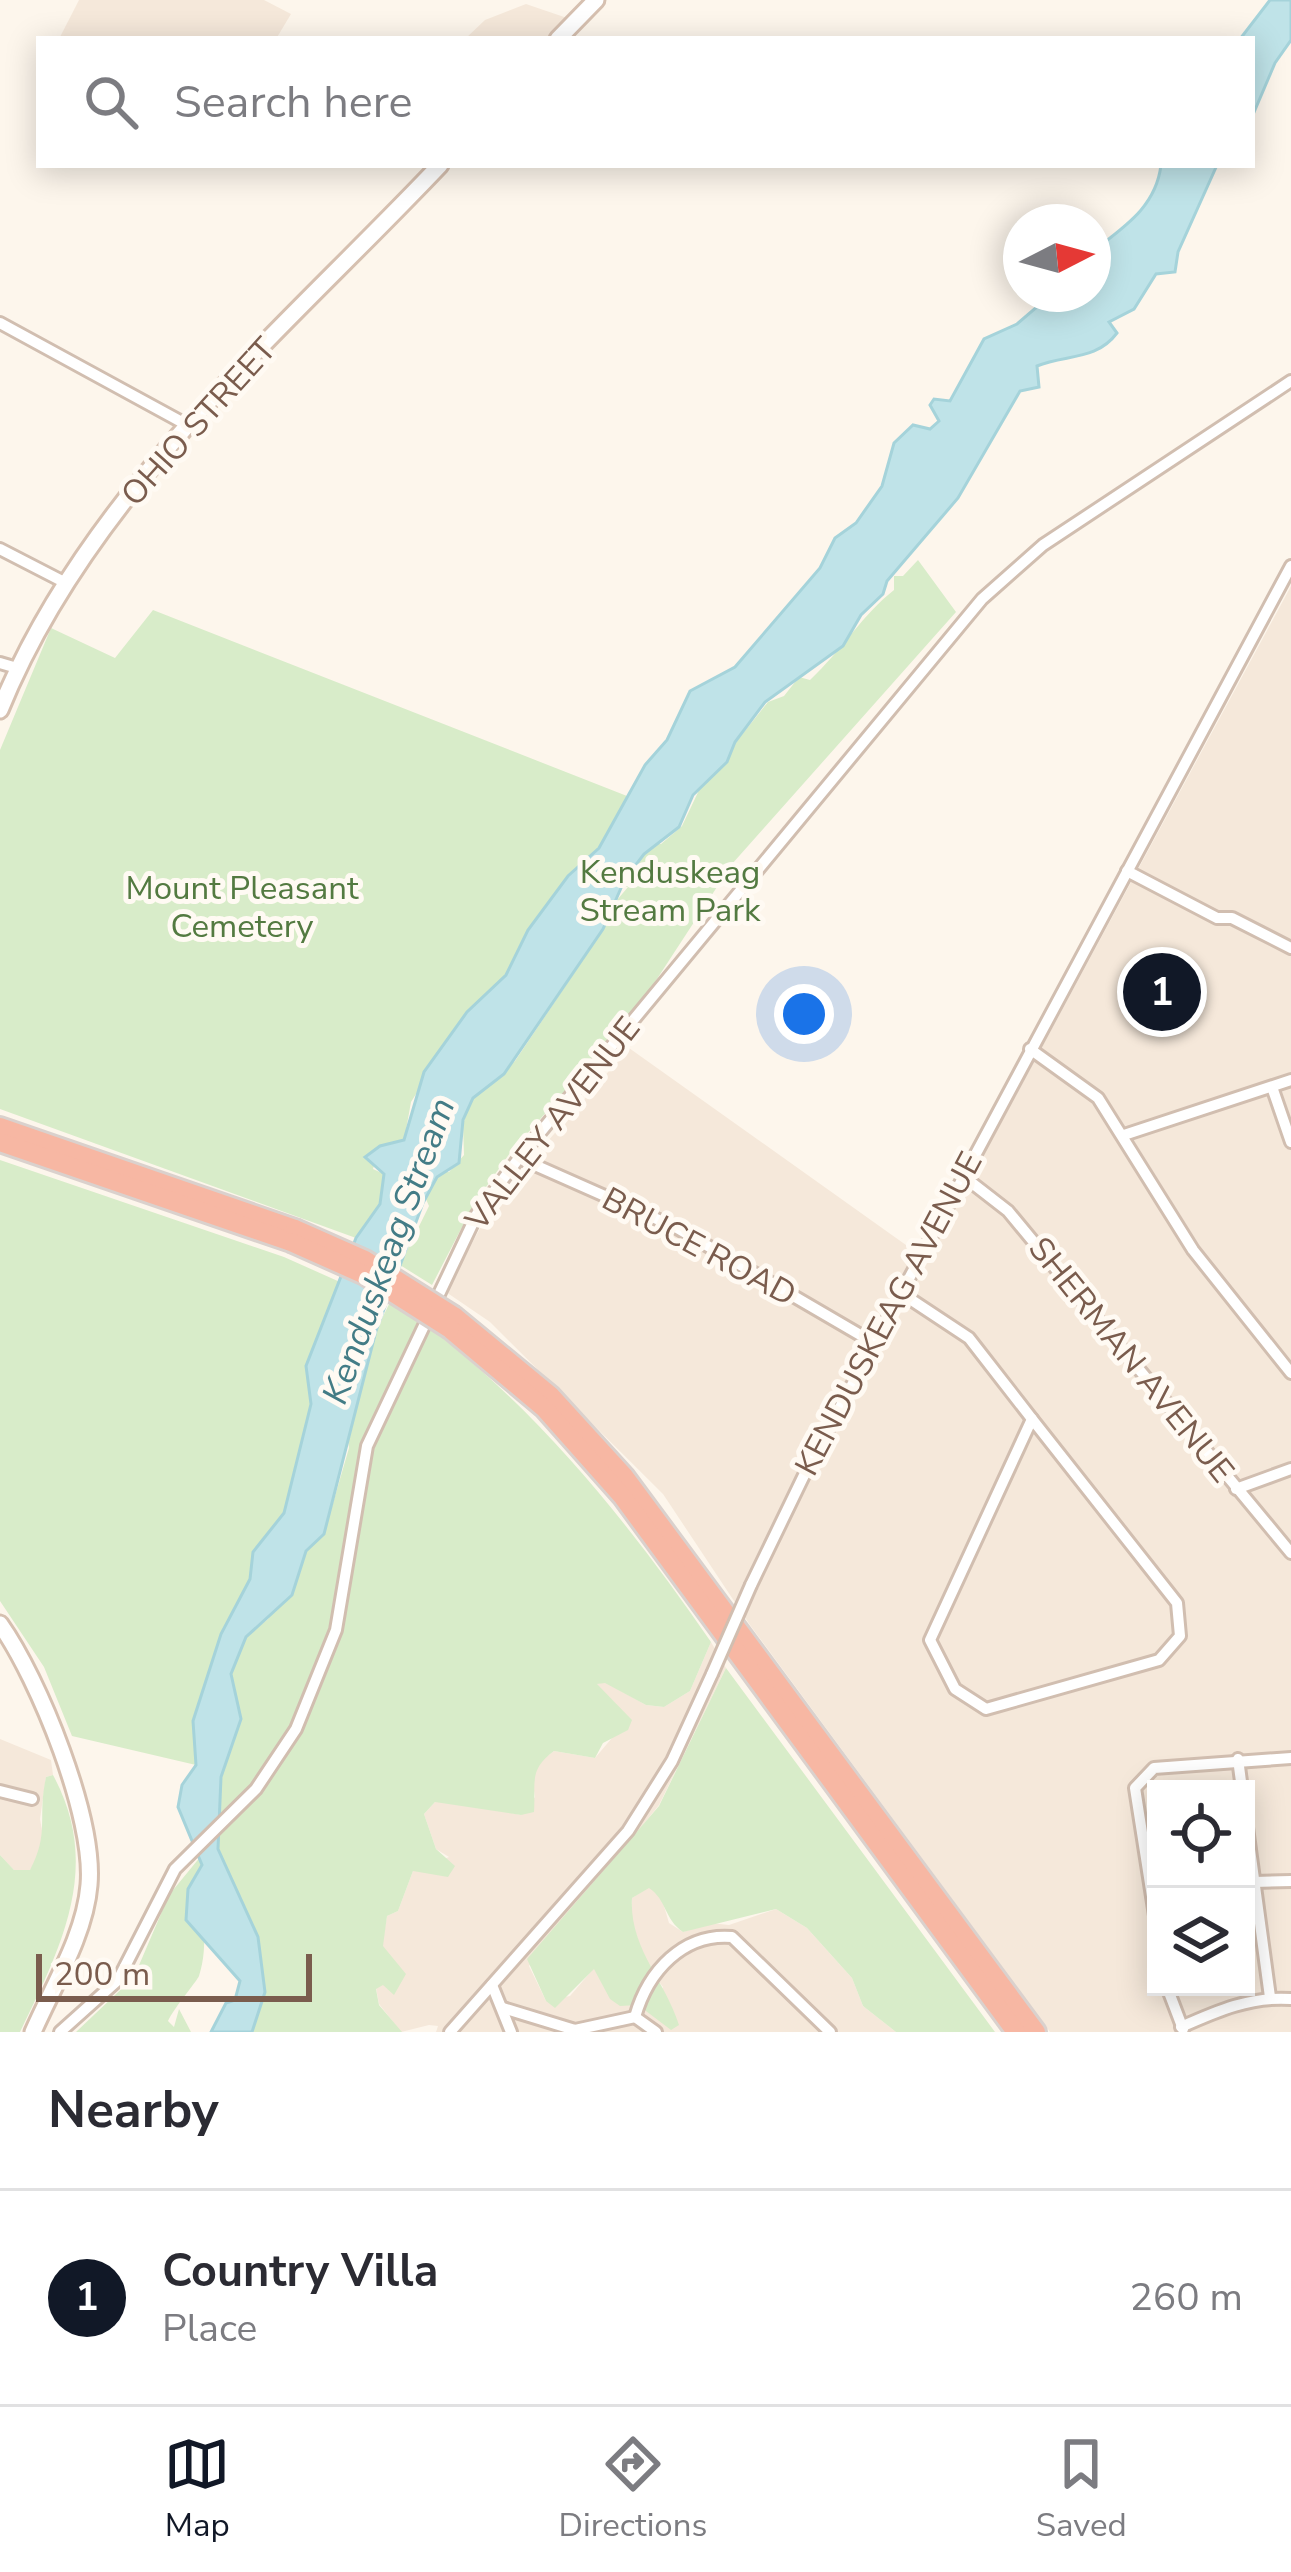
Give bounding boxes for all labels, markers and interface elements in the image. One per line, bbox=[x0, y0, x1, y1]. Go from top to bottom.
search box bbox=[36, 36, 1255, 168]
icon: search bbox=[78, 69, 144, 135]
text: Search here bbox=[174, 72, 413, 133]
north arrow bbox=[1003, 204, 1111, 312]
street label: OHIO STREET bbox=[111, 328, 287, 516]
park label: Kenduskeag Stream Park bbox=[579, 850, 761, 933]
park label: Mount Pleasant Cemetery bbox=[125, 866, 359, 949]
pin: 1 bbox=[1123, 947, 1201, 1037]
your location bbox=[774, 984, 834, 1044]
street label: VALLEY AVENUE bbox=[455, 1008, 651, 1241]
water label: Kenduskeag Stream bbox=[311, 1091, 467, 1411]
street label: KENDUSKEAG AVENUE bbox=[785, 1144, 993, 1484]
street label: BRUCE ROAD bbox=[594, 1177, 804, 1317]
street label: SHERMAN AVENUE bbox=[1018, 1228, 1244, 1492]
map controls bbox=[1147, 1780, 1255, 1996]
button: locate bbox=[1147, 1780, 1255, 1888]
button: layers bbox=[1147, 1888, 1255, 1996]
scale bar bbox=[36, 1948, 312, 2001]
text: 200 m bbox=[54, 1952, 150, 1997]
text: Nearby bbox=[48, 2075, 219, 2145]
text: Country Villa bbox=[162, 2241, 438, 2302]
text: 1 bbox=[75, 2271, 99, 2324]
text: 260 m bbox=[1129, 2271, 1243, 2324]
text: Place bbox=[162, 2302, 257, 2355]
tab: Map bbox=[164, 2431, 230, 2548]
tab: Directions bbox=[559, 2431, 707, 2548]
tab: Saved bbox=[1036, 2431, 1127, 2548]

